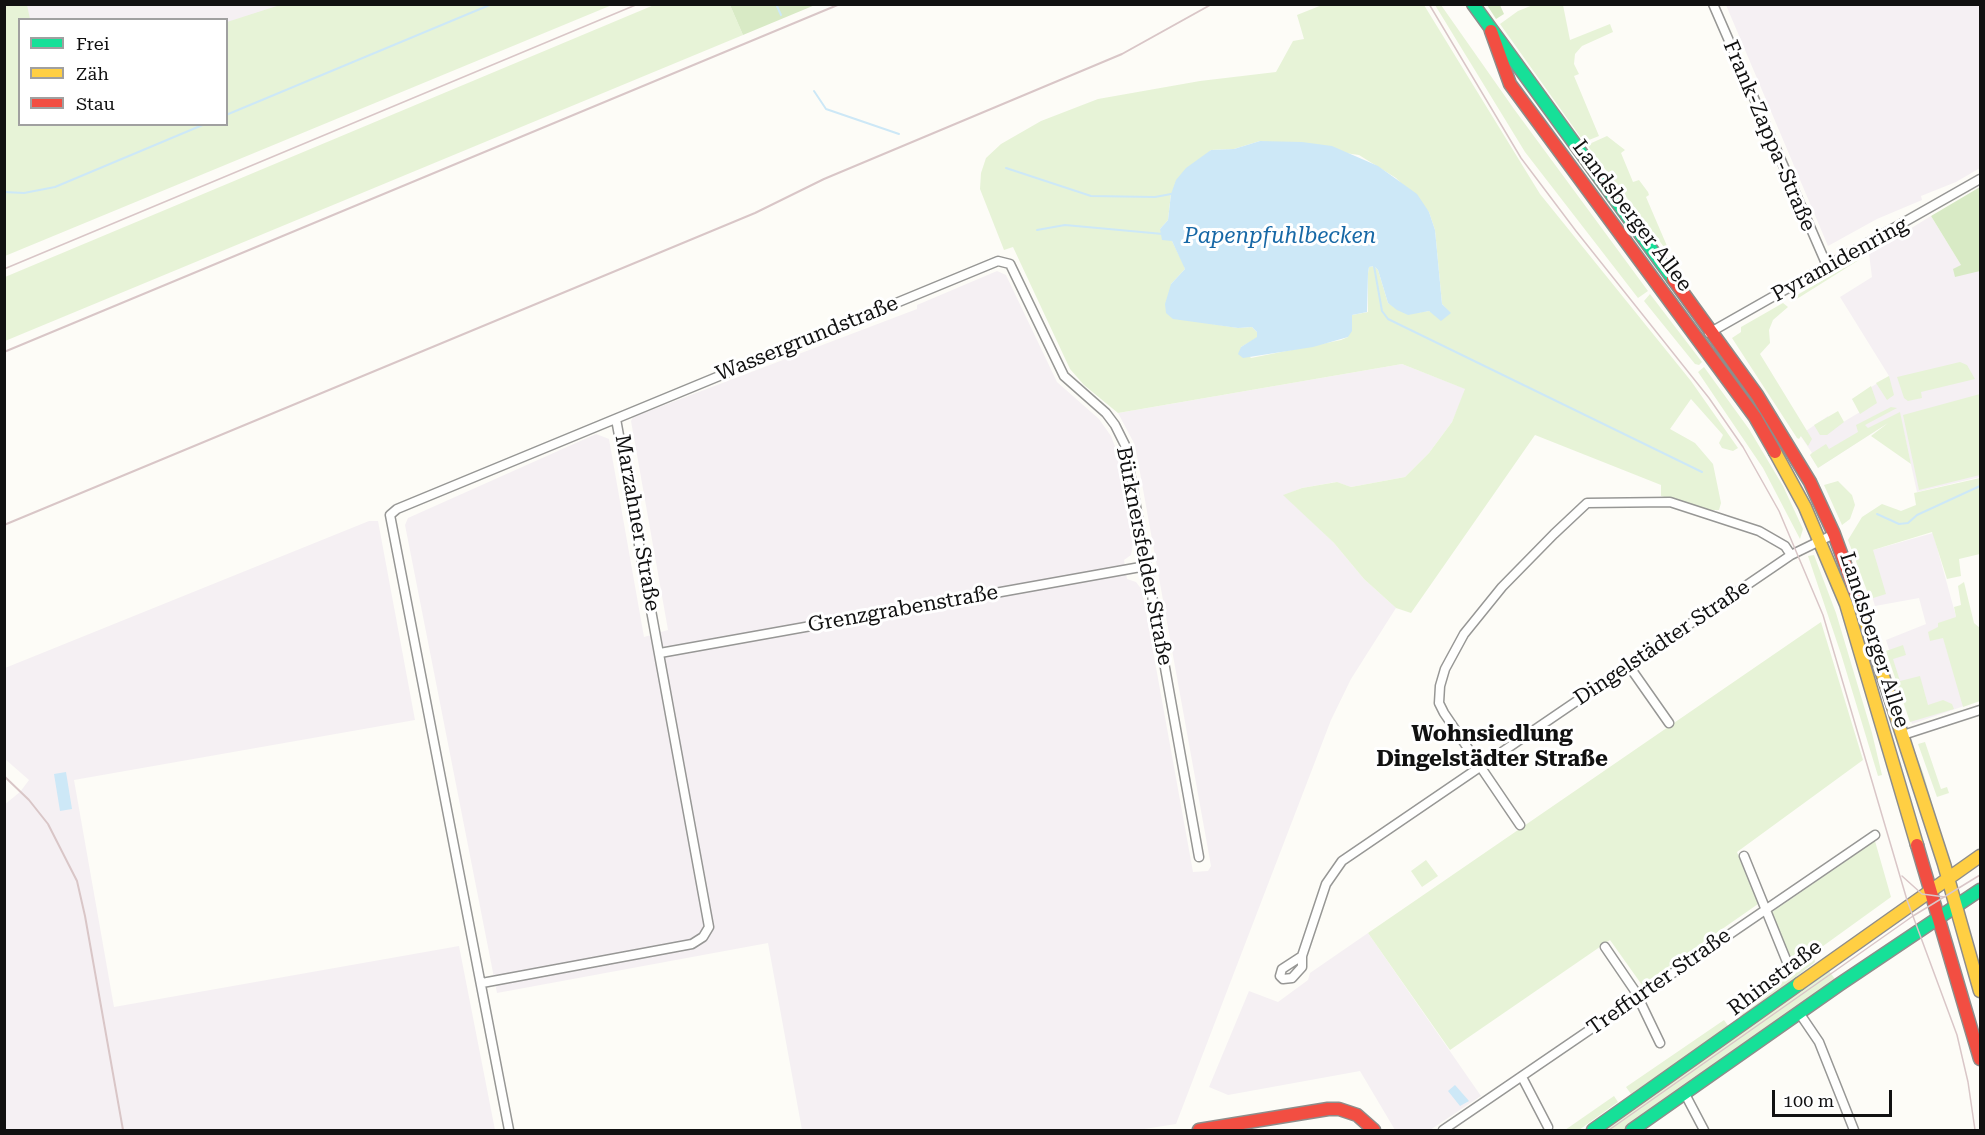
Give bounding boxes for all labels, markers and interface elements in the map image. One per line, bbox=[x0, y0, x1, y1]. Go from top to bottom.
legend bbox=[18, 18, 228, 126]
text: Frei bbox=[76, 33, 109, 54]
street label: Frank-Zappa-Straße bbox=[1717, 37, 1821, 235]
text: Zäh bbox=[76, 63, 109, 84]
text: Stau bbox=[76, 93, 115, 114]
street label: Landsberger Allee bbox=[1567, 135, 1697, 297]
street label: Pyramidenring bbox=[1768, 212, 1912, 308]
water label: Papenpfuhlbecken bbox=[1184, 224, 1376, 250]
street label: Wassergrundstraße bbox=[712, 291, 902, 387]
street label: Marzahner Straße bbox=[609, 433, 665, 613]
street label: Bürknersfelder Straße bbox=[1110, 444, 1178, 668]
street label: Landsberger Allee bbox=[1834, 549, 1914, 731]
street label: Dingelstädter Straße bbox=[1569, 575, 1755, 711]
street label: Grenzgrabenstraße bbox=[806, 580, 1000, 638]
district label: Wohnsiedlung Dingelstädter Straße bbox=[1376, 722, 1608, 774]
street label: Treffurter Straße bbox=[1582, 923, 1736, 1041]
street label: Rhinstraße bbox=[1723, 935, 1827, 1021]
scale bar bbox=[1775, 1078, 1895, 1116]
text: 100 m bbox=[1783, 1090, 1834, 1111]

